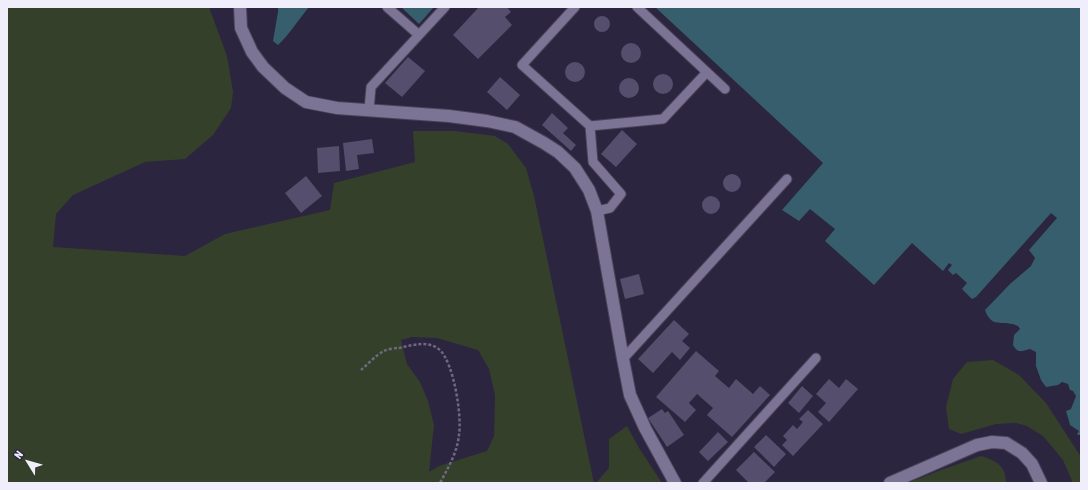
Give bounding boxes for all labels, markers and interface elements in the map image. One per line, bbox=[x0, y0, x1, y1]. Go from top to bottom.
north arrow bbox=[8, 442, 48, 482]
text: N bbox=[12, 449, 25, 461]

